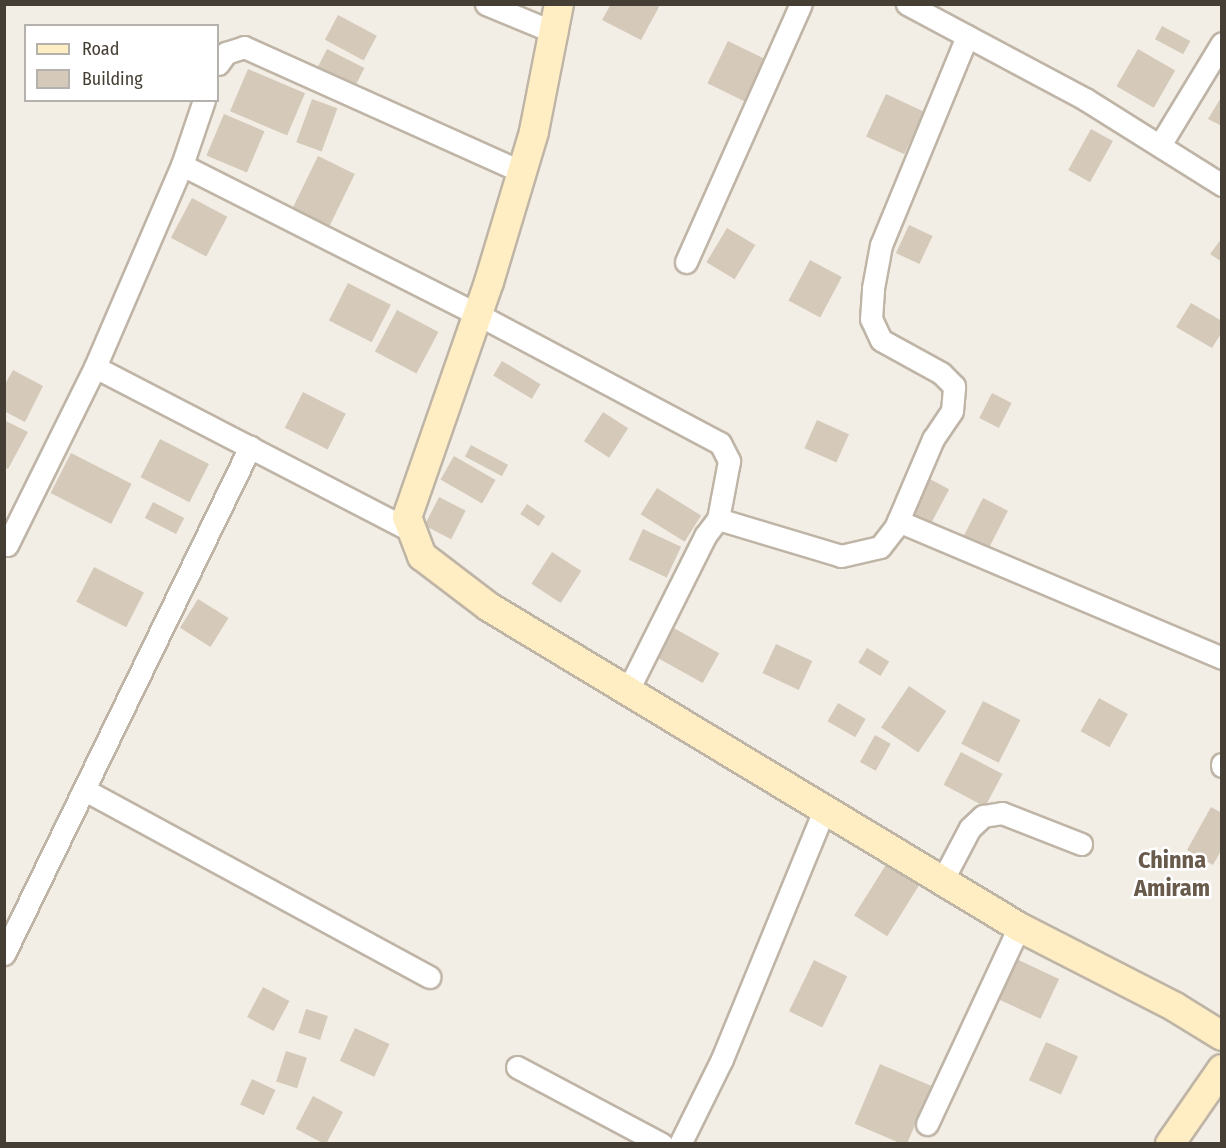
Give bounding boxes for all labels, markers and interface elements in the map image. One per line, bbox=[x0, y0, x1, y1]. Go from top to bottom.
legend bbox=[24, 24, 219, 102]
text: Road bbox=[82, 38, 119, 60]
text: Building bbox=[82, 68, 143, 90]
district label: Chinna Amiram bbox=[1134, 847, 1210, 903]

